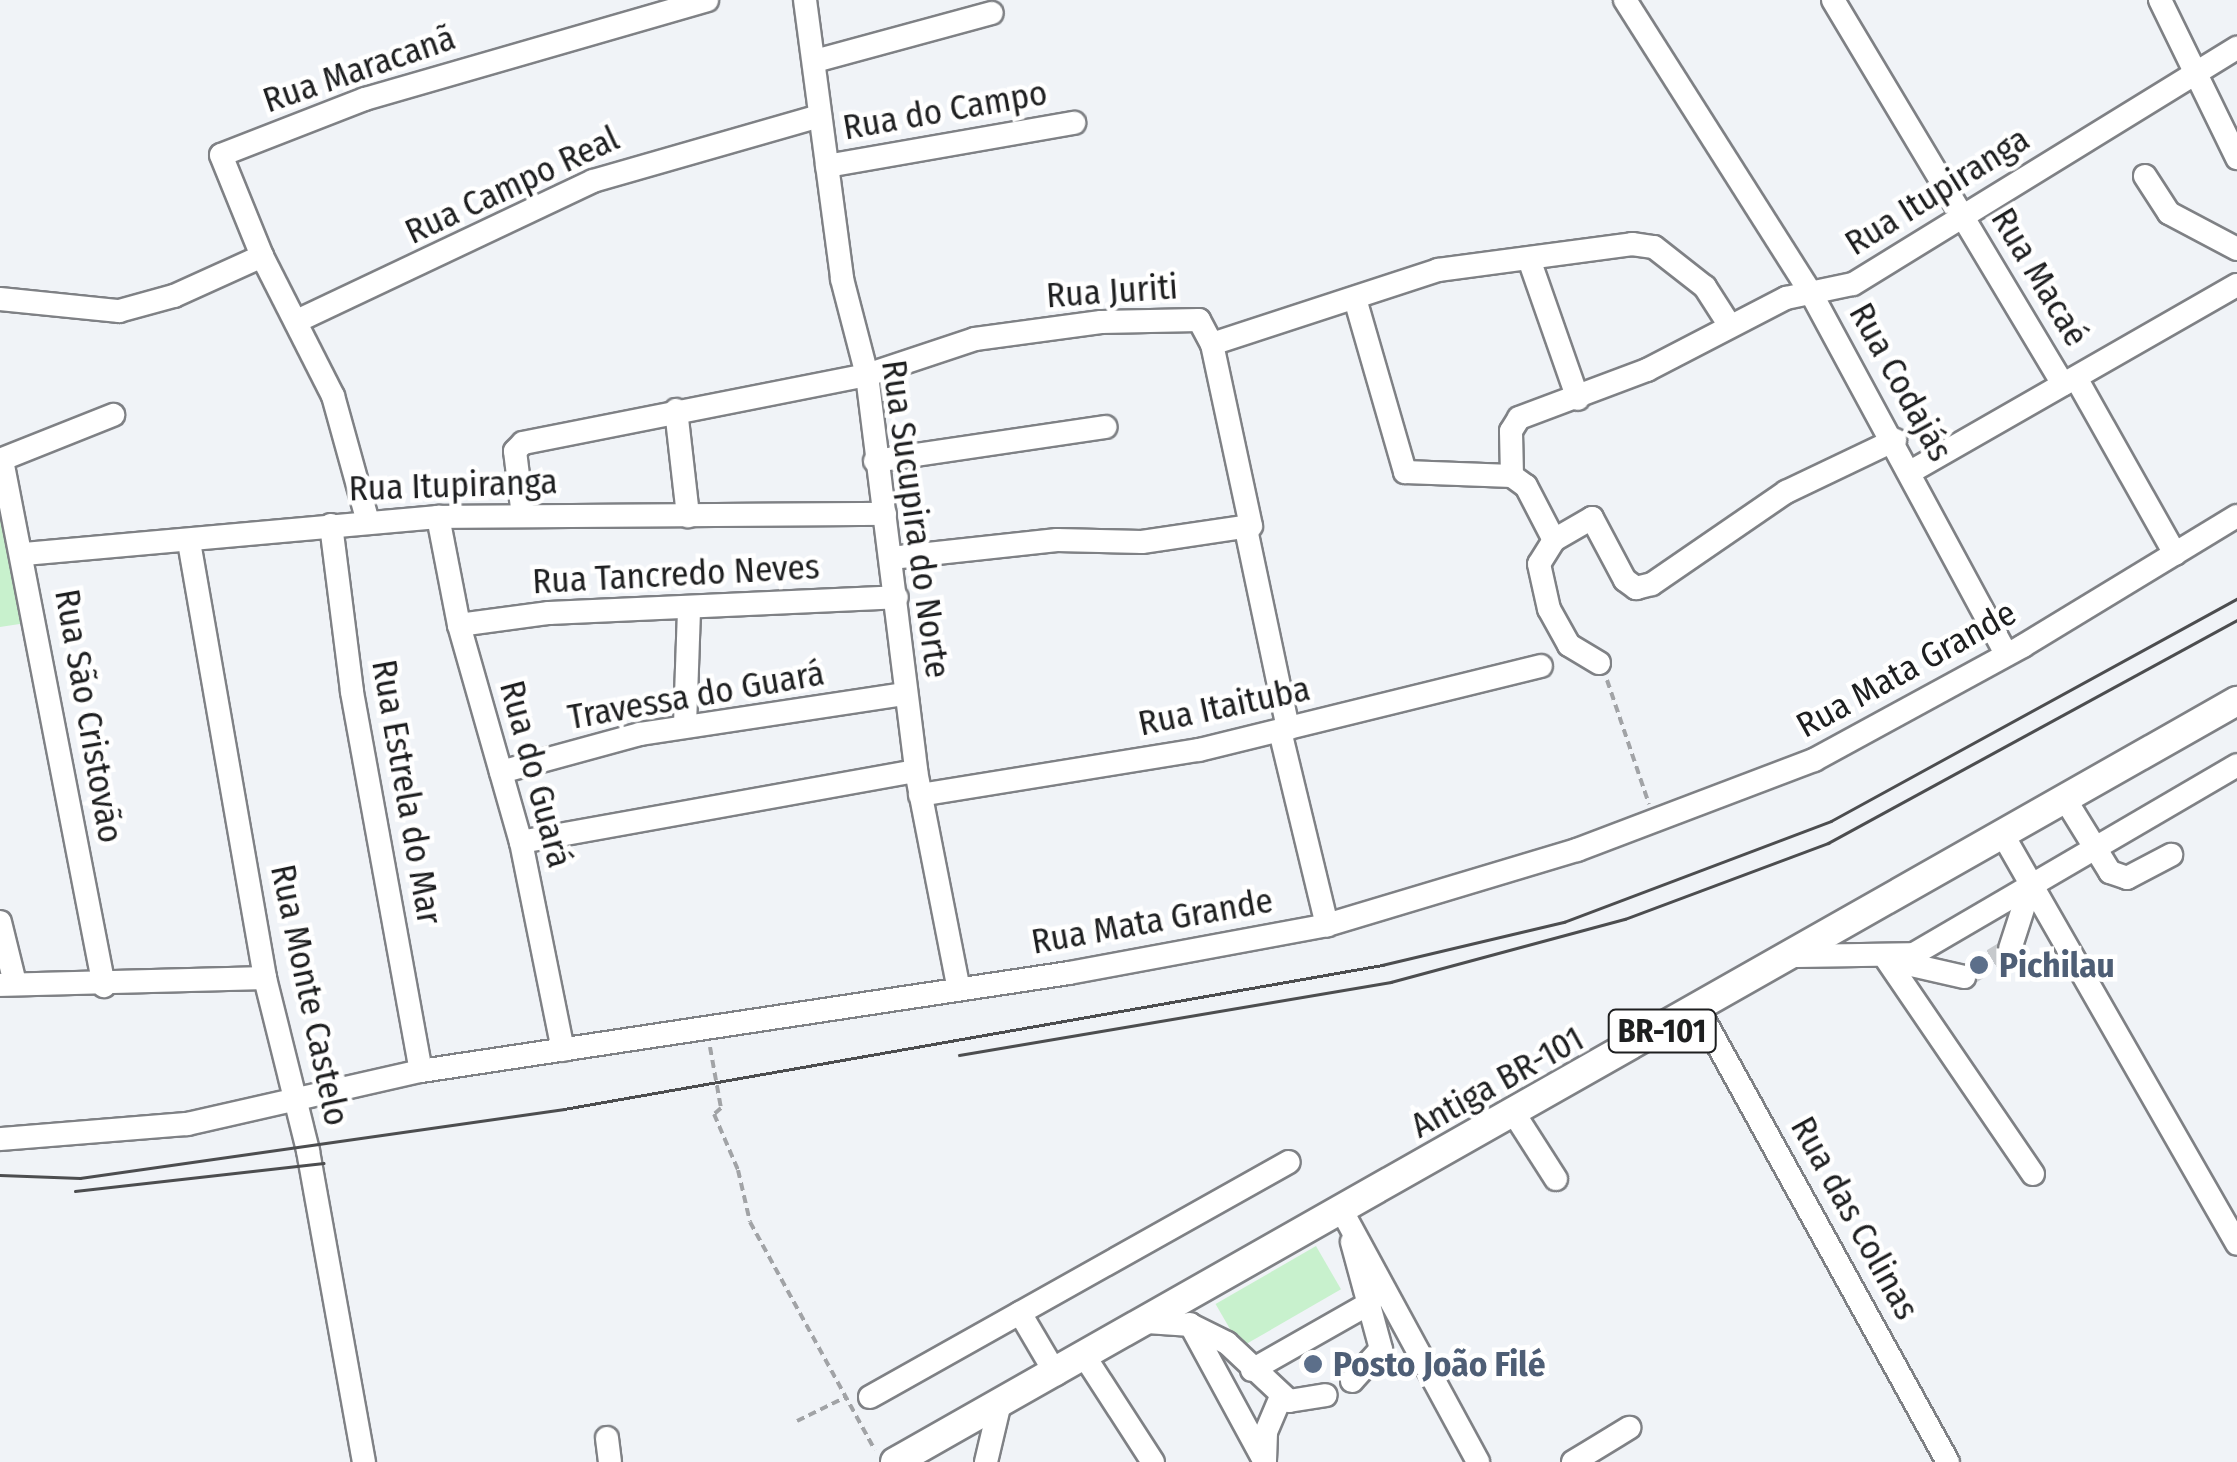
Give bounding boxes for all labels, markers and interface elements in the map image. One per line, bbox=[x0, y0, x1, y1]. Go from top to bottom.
street label: Rua Maracanã bbox=[257, 17, 461, 121]
street label: Rua do Campo bbox=[840, 71, 1050, 149]
street label: Rua Campo Real bbox=[398, 117, 626, 253]
street label: Rua Itupiranga bbox=[1837, 118, 2037, 264]
street label: Rua Macaé bbox=[1982, 200, 2098, 354]
street label: Rua Juriti bbox=[1045, 265, 1179, 317]
street label: Rua Codajás bbox=[1840, 296, 1962, 468]
street label: Rua Sucupira do Norte bbox=[873, 357, 959, 681]
street label: Rua Itupiranga bbox=[348, 460, 558, 510]
street label: Rua Tancredo Neves bbox=[531, 545, 821, 603]
street label: Rua São Cristovão bbox=[46, 586, 132, 846]
street label: Rua Mata Grande bbox=[1789, 591, 2023, 747]
street label: Travessa do Guará bbox=[565, 652, 827, 738]
street label: Rua Estrela do Mar bbox=[363, 656, 451, 928]
street label: Rua Itaituba bbox=[1134, 667, 1314, 745]
street label: Rua do Guará bbox=[491, 676, 581, 872]
street label: Rua Monte Castelo bbox=[262, 861, 358, 1129]
street label: Rua Mata Grande bbox=[1028, 879, 1276, 963]
place label: Pichilau bbox=[1999, 944, 2115, 986]
marker: Pichilau bbox=[1968, 954, 1990, 976]
road number: BR-101 bbox=[1607, 1004, 1717, 1058]
street label: Antiga BR-101 bbox=[1403, 1017, 1591, 1147]
street label: Rua das Colinas bbox=[1782, 1109, 1928, 1327]
place label: Posto João Filé bbox=[1333, 1343, 1545, 1385]
marker: Posto João Filé bbox=[1302, 1353, 1324, 1375]

